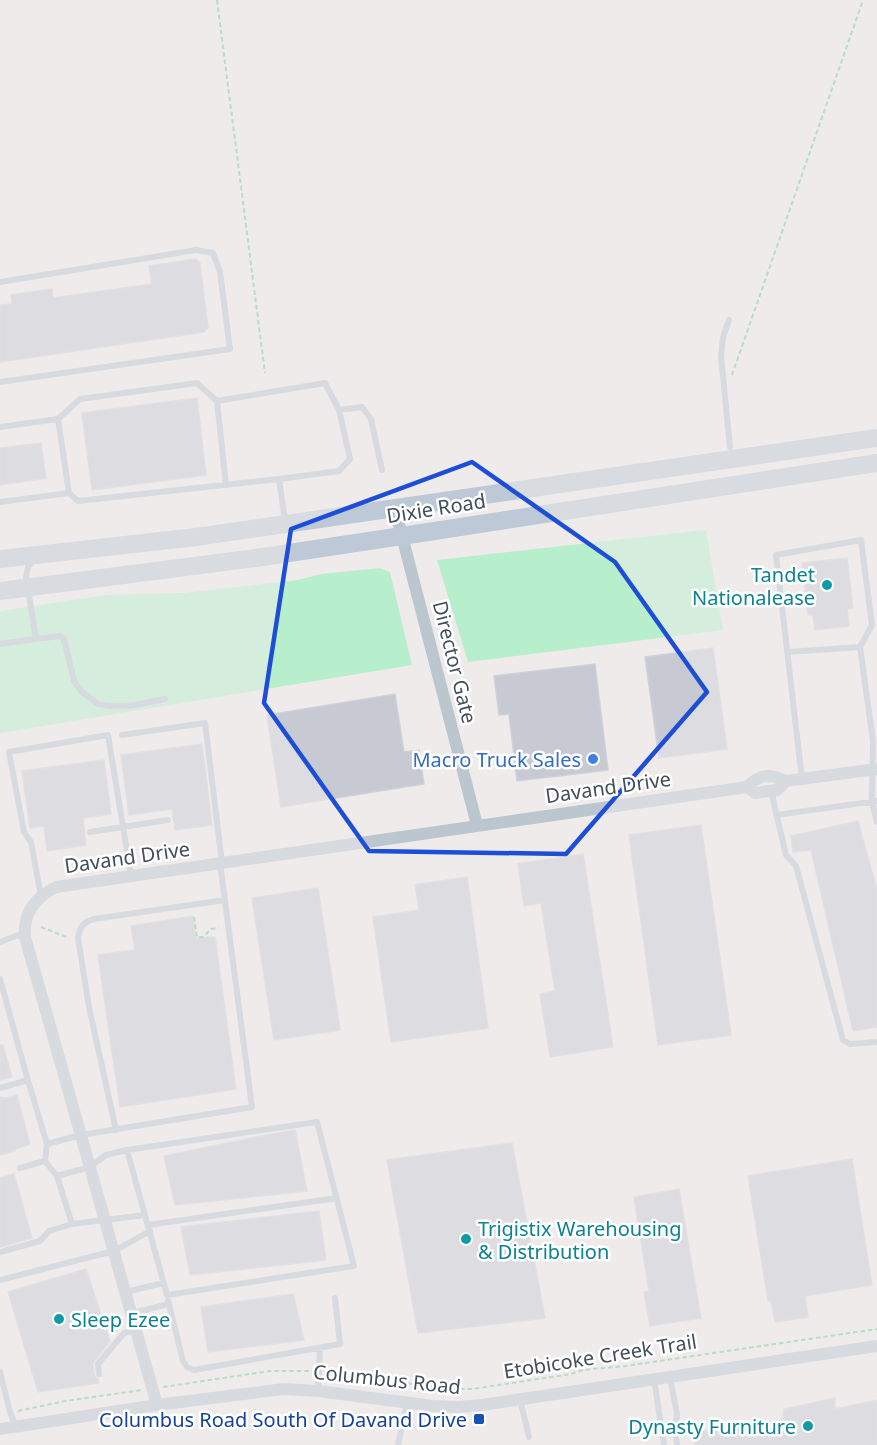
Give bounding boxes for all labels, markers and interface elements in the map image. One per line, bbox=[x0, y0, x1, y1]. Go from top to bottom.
street label: Dixie Road bbox=[384, 487, 488, 529]
place label: Tandet Nationalease bbox=[692, 561, 815, 611]
marker: Tandet Nationalease bbox=[820, 578, 834, 592]
street label: Director Gate bbox=[427, 598, 483, 726]
place label: Macro Truck Sales bbox=[412, 746, 581, 773]
marker: Macro Truck Sales bbox=[586, 752, 600, 766]
street label: Davand Drive bbox=[543, 765, 673, 809]
street label: Davand Drive bbox=[62, 835, 192, 879]
place label: Trigistix Warehousing & Distribution bbox=[478, 1215, 682, 1265]
marker: Trigistix Warehousing & Distribution bbox=[459, 1232, 473, 1246]
place label: Sleep Ezee bbox=[71, 1306, 170, 1333]
marker: Sleep Ezee bbox=[52, 1312, 66, 1326]
street label: Etobicoke Creek Trail bbox=[501, 1327, 699, 1385]
street label: Columbus Road bbox=[312, 1358, 462, 1400]
place label: Columbus Road South Of Davand Drive bbox=[99, 1406, 467, 1433]
marker: Columbus Road South Of Davand Drive bbox=[472, 1412, 486, 1426]
place label: Dynasty Furniture bbox=[628, 1413, 796, 1440]
marker: Dynasty Furniture bbox=[801, 1419, 815, 1433]

